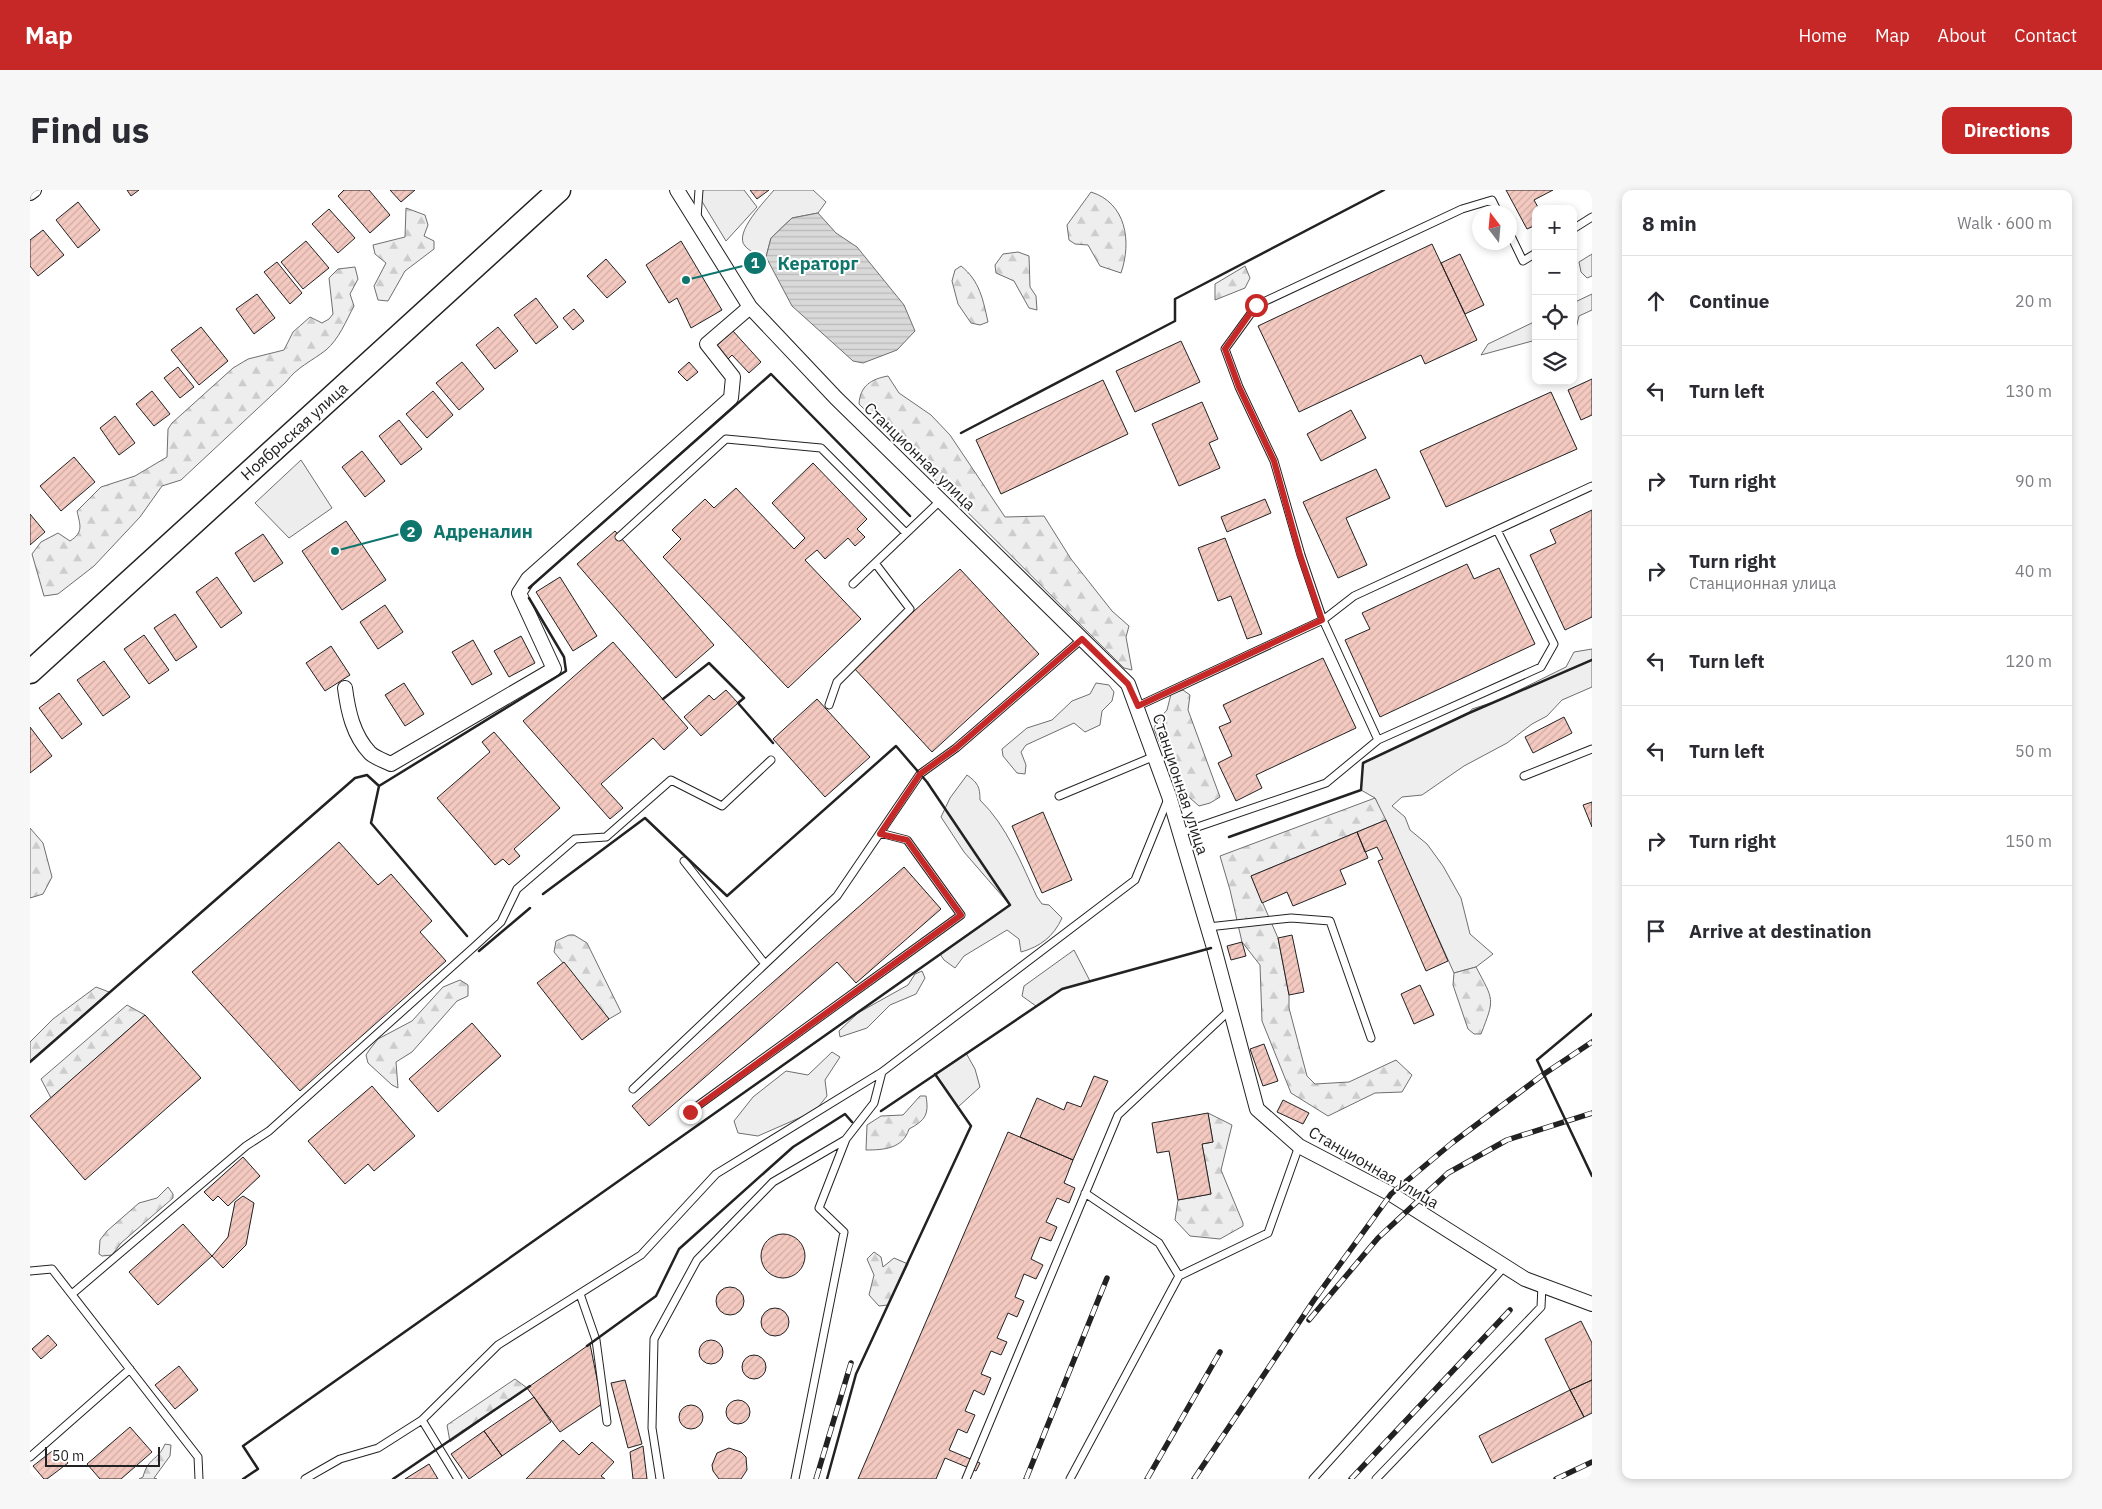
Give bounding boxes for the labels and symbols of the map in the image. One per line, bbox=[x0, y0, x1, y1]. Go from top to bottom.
north arrow bbox=[1472, 205, 1517, 250]
callout: Кераторг bbox=[743, 247, 869, 280]
text: Кераторг bbox=[778, 252, 858, 275]
text: 1 bbox=[750, 253, 760, 272]
route start bbox=[1245, 294, 1268, 317]
street label: Ноябрьская улица bbox=[236, 377, 352, 484]
street label: Станционная улица bbox=[860, 398, 980, 515]
callout: Адреналин bbox=[399, 515, 543, 548]
text: Адреналин bbox=[433, 520, 533, 543]
text: 2 bbox=[406, 522, 416, 541]
street label: Станционная улица bbox=[1149, 711, 1213, 858]
route end bbox=[679, 1101, 702, 1124]
street label: Станционная улица bbox=[1305, 1122, 1443, 1213]
scale bar bbox=[45, 1444, 160, 1467]

